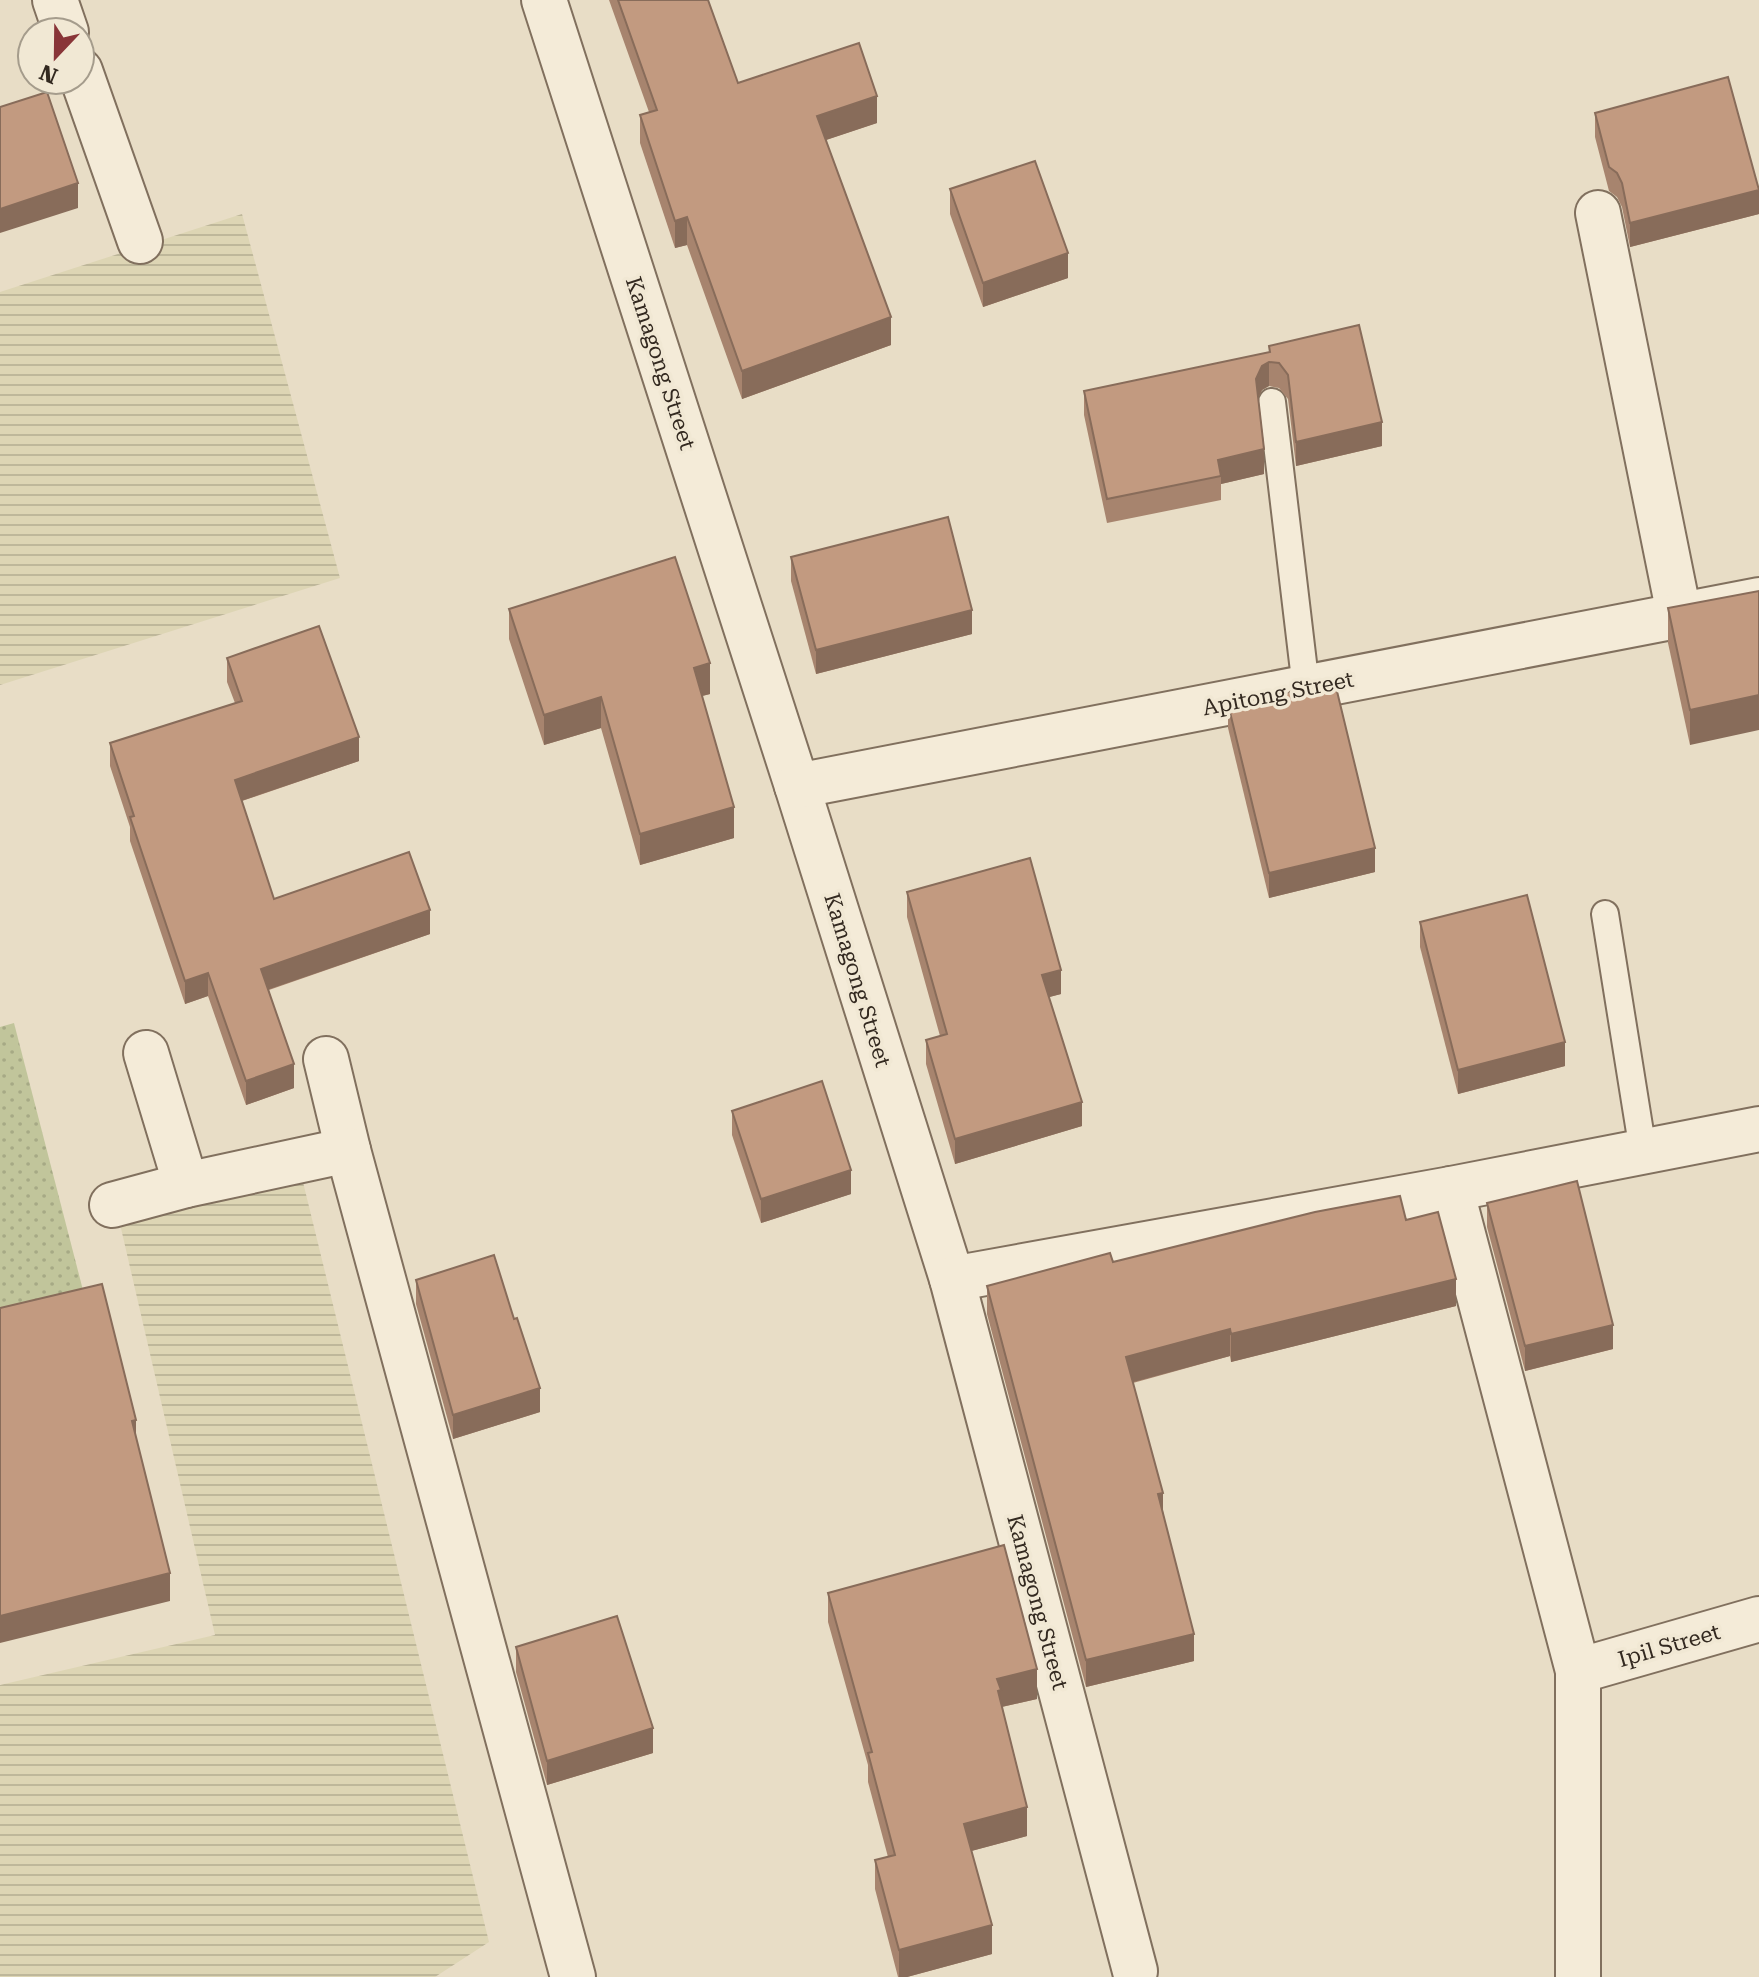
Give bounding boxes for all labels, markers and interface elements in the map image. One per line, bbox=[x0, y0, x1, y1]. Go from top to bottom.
north arrow bbox=[16, 16, 96, 96]
text: N bbox=[36, 59, 61, 89]
street label: Kamagong Street bbox=[621, 274, 700, 453]
street label: Apitong Street bbox=[1200, 667, 1356, 720]
street label: Kamagong Street bbox=[819, 890, 896, 1070]
street label: Kamagong Street bbox=[1002, 1512, 1073, 1692]
street label: Ipil Street bbox=[1615, 1619, 1723, 1672]

